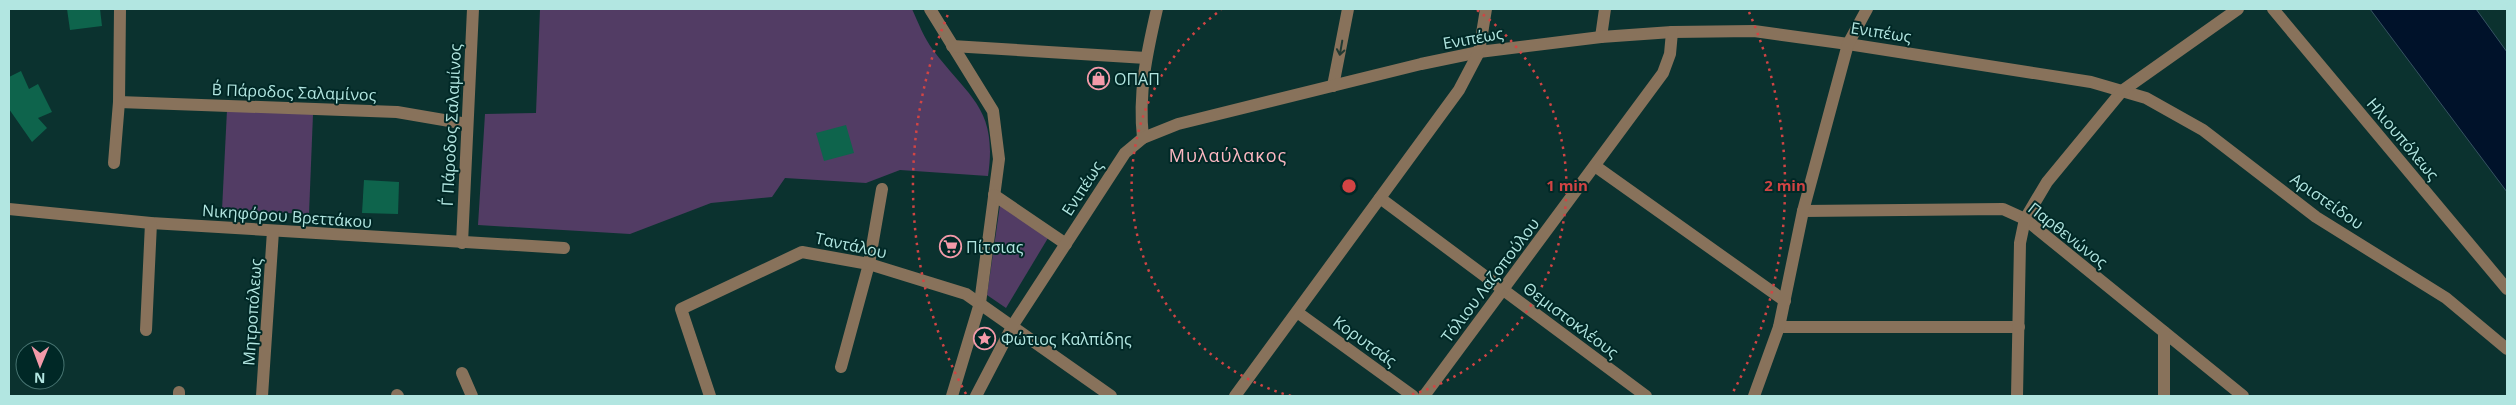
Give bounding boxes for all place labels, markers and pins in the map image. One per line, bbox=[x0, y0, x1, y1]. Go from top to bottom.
shop icon: ΟΠΑΠ bbox=[1086, 67, 1110, 91]
place label: ΟΠΑΠ bbox=[1114, 68, 1160, 90]
centre of rings bbox=[1340, 177, 1358, 195]
supermarket icon: Πίτσιας bbox=[938, 235, 962, 259]
place label: Πίτσιας bbox=[966, 236, 1024, 258]
place icon: Φώτιος Καλπίδης bbox=[973, 327, 997, 351]
place label: Φώτιος Καλπίδης bbox=[1001, 328, 1132, 350]

